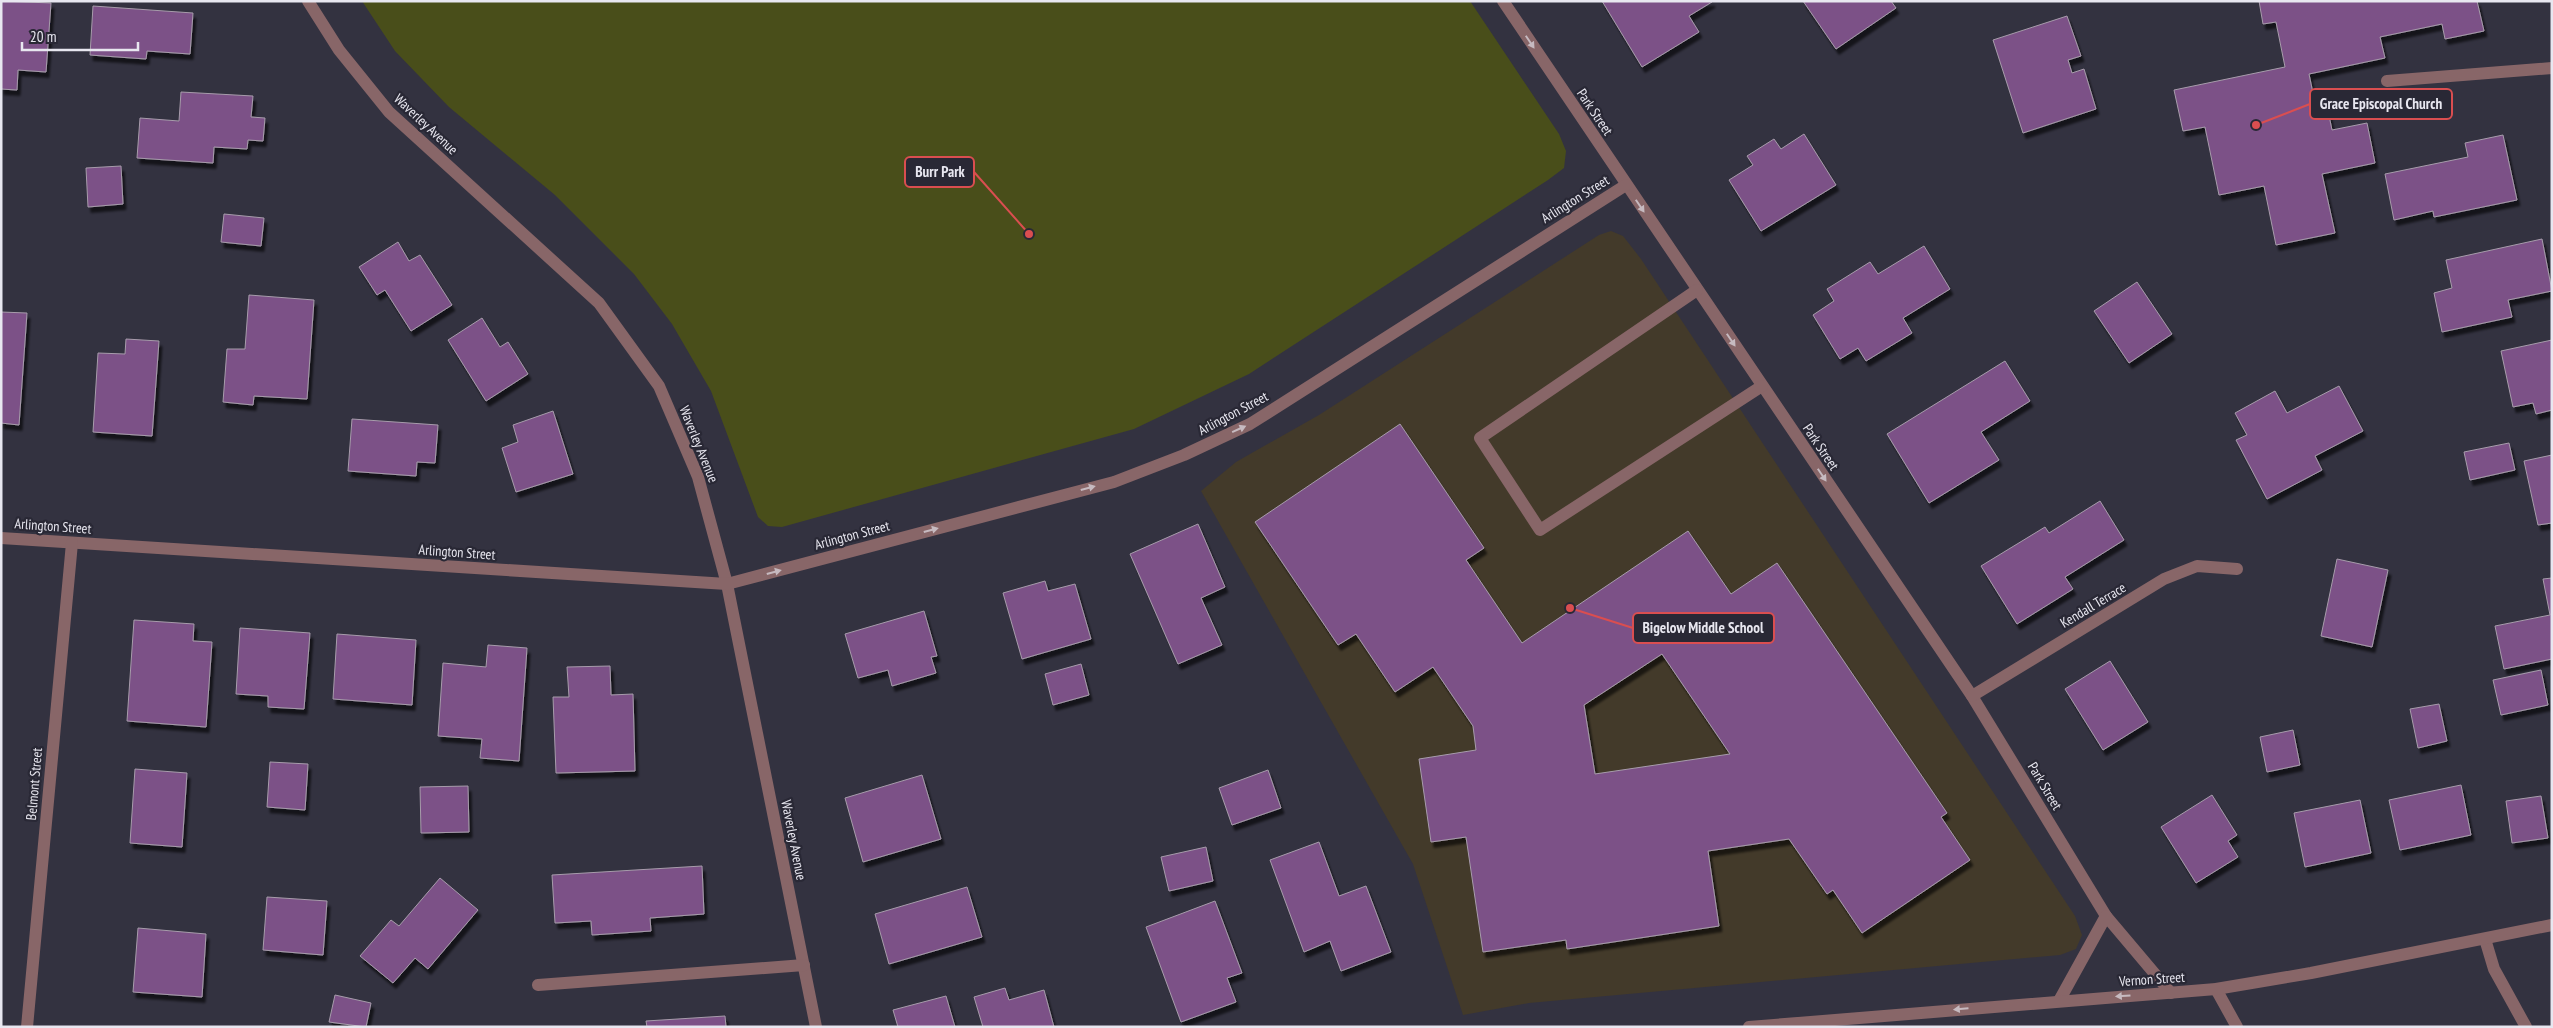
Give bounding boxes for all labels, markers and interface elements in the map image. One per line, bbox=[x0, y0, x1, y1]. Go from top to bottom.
scale bar bbox=[22, 20, 139, 52]
text: 20 m bbox=[30, 27, 56, 46]
one-way arrow bbox=[1525, 35, 1535, 48]
street label: Park Street bbox=[1573, 85, 1617, 139]
callout: Grace Episcopal Church bbox=[2310, 89, 2452, 119]
street label: Waverley Avenue bbox=[390, 90, 462, 158]
text: Grace Episcopal Church bbox=[2320, 94, 2442, 113]
callout: Burr Park bbox=[905, 157, 974, 187]
text: Burr Park bbox=[915, 162, 966, 181]
street label: Arlington Street bbox=[1538, 171, 1612, 227]
one-way arrow bbox=[1635, 199, 1645, 212]
one-way arrow bbox=[1726, 334, 1736, 347]
street label: Arlington Street bbox=[1195, 387, 1271, 439]
street label: Waverley Avenue bbox=[675, 403, 723, 485]
street label: Park Street bbox=[1799, 420, 1843, 474]
one-way arrow bbox=[1232, 425, 1246, 433]
one-way arrow bbox=[1817, 468, 1827, 482]
one-way arrow bbox=[1081, 484, 1096, 492]
street label: Arlington Street bbox=[14, 514, 92, 538]
street label: Arlington Street bbox=[813, 516, 892, 554]
one-way arrow bbox=[924, 526, 939, 534]
street label: Arlington Street bbox=[418, 540, 496, 564]
one-way arrow bbox=[767, 567, 782, 575]
street label: Kendall Terrace bbox=[2057, 578, 2129, 632]
callout: Bigelow Middle School bbox=[1633, 613, 1774, 643]
text: Bigelow Middle School bbox=[1642, 618, 1764, 637]
street label: Belmont Street bbox=[22, 747, 46, 821]
street label: Park Street bbox=[2024, 759, 2066, 813]
street label: Waverley Avenue bbox=[777, 798, 811, 882]
street label: Vernon Street bbox=[2118, 968, 2186, 990]
one-way arrow bbox=[2114, 993, 2130, 1001]
one-way arrow bbox=[1952, 1006, 1968, 1014]

